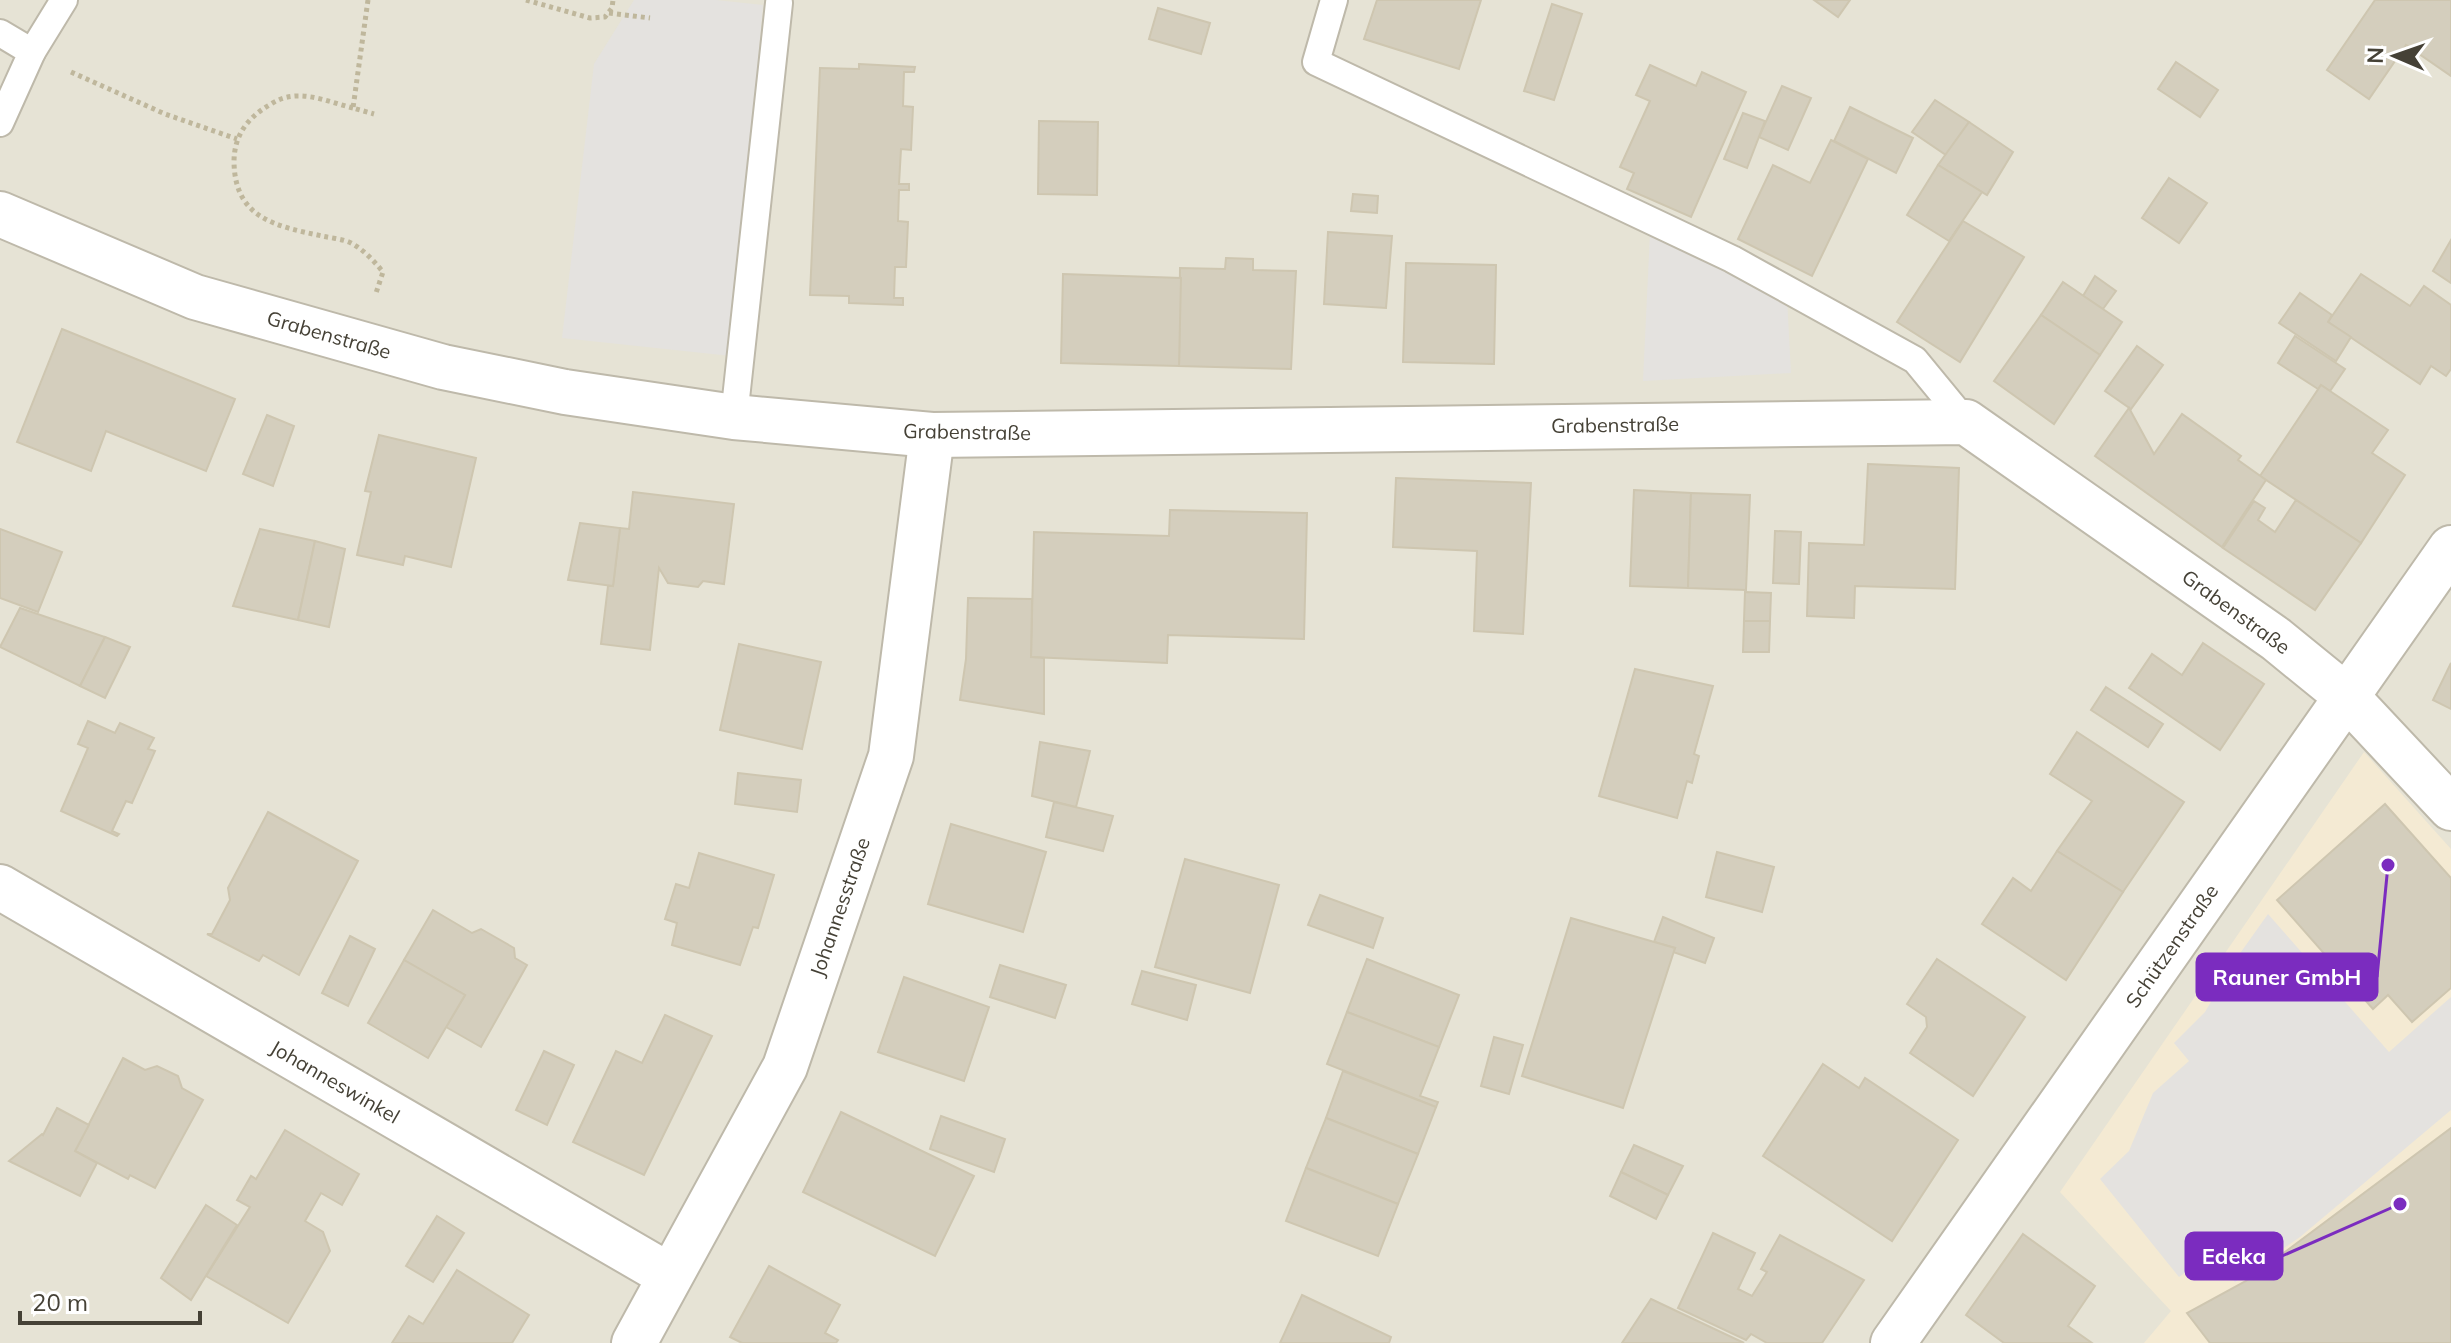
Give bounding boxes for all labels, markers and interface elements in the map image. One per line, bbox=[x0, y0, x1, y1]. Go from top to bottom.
north arrow bbox=[2355, 16, 2435, 96]
text: N bbox=[2361, 47, 2389, 64]
street label: Grabenstraße bbox=[264, 305, 394, 364]
street label: Grabenstraße bbox=[1551, 411, 1679, 438]
street label: Grabenstraße bbox=[903, 418, 1031, 445]
street label: Grabenstraße bbox=[2177, 564, 2295, 659]
street label: Johannesstraße bbox=[804, 834, 875, 980]
street label: Schützenstraße bbox=[2120, 879, 2223, 1012]
callout: Rauner GmbH bbox=[2197, 954, 2377, 1000]
text: Rauner GmbH bbox=[2213, 963, 2361, 991]
street label: Johanneswinkel bbox=[266, 1034, 404, 1129]
callout: Edeka bbox=[2186, 1233, 2282, 1279]
text: Edeka bbox=[2202, 1242, 2266, 1270]
scale bar bbox=[20, 1275, 200, 1325]
text: 20 m bbox=[32, 1287, 88, 1317]

